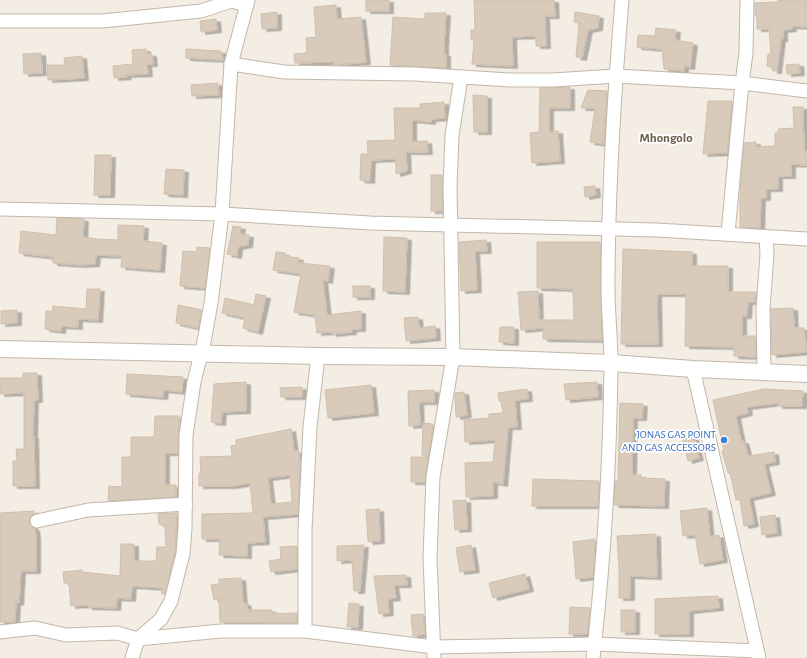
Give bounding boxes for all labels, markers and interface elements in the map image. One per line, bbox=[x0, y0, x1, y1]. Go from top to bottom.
district label: Mhongolo bbox=[639, 132, 693, 145]
place label: JONAS GAS POINT AND GAS ACCESSORS bbox=[622, 429, 717, 453]
marker: JONAS GAS POINT AND GAS ACCESSORS bbox=[719, 435, 729, 445]

